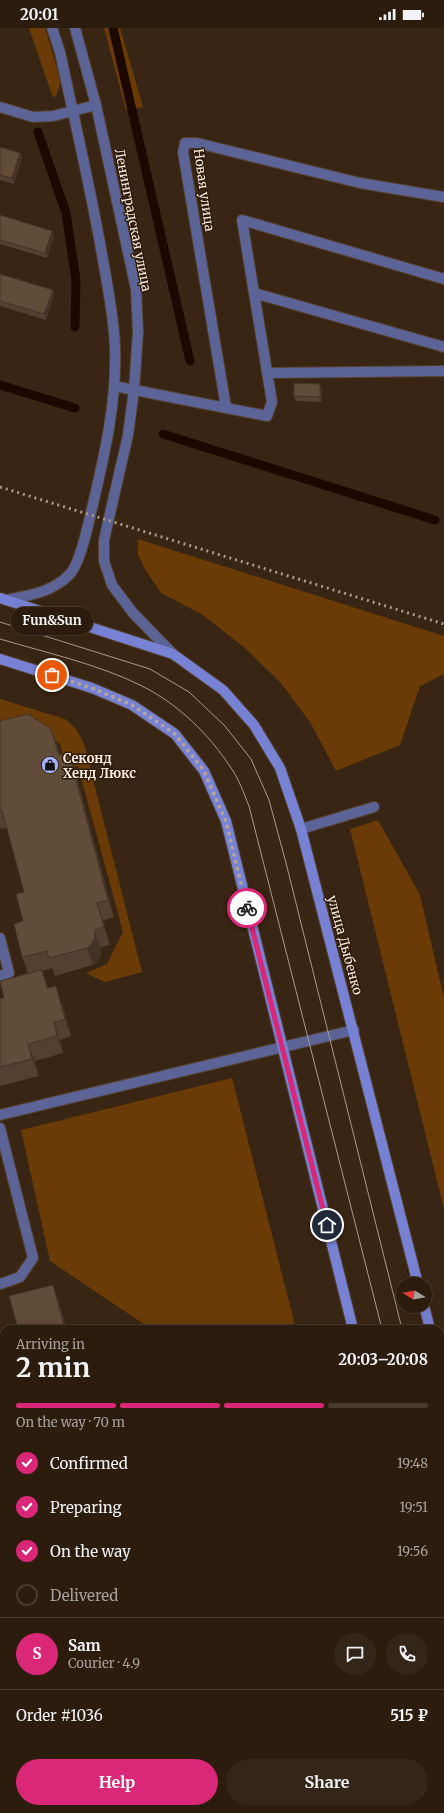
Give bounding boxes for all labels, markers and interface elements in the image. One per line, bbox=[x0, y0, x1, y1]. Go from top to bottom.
text: 20:01 bbox=[20, 5, 58, 24]
street label: Ленинградская улица bbox=[111, 147, 155, 293]
street label: Новая улица bbox=[190, 148, 218, 233]
callout: Fun&Sun bbox=[11, 607, 93, 635]
text: Fun&Sun bbox=[22, 612, 82, 629]
pin bbox=[35, 658, 69, 692]
icon: bag bbox=[41, 664, 63, 686]
place label: Секонд Хенд Люкс bbox=[63, 750, 136, 782]
shop icon: Секонд Хенд Люкс bbox=[40, 755, 60, 775]
courier bbox=[227, 888, 267, 928]
street label: улица Дыбенко bbox=[324, 893, 367, 997]
icon: bike bbox=[236, 897, 258, 919]
pin bbox=[310, 1208, 344, 1242]
icon: home bbox=[316, 1214, 338, 1236]
north arrow bbox=[396, 1277, 432, 1313]
map controls bbox=[396, 1277, 432, 1313]
text: Arriving in bbox=[16, 1336, 85, 1353]
text: 20:03–20:08 bbox=[338, 1350, 428, 1369]
text: 2 min bbox=[16, 1351, 90, 1384]
text: On the way · 70 m bbox=[16, 1414, 125, 1431]
icon: check bbox=[16, 1452, 38, 1474]
text: Confirmed bbox=[50, 1454, 128, 1473]
text: 19:48 bbox=[397, 1455, 428, 1472]
icon: check bbox=[16, 1496, 38, 1518]
text: Preparing bbox=[50, 1498, 122, 1517]
text: 19:51 bbox=[399, 1499, 428, 1516]
icon: check bbox=[16, 1540, 38, 1562]
text: On the way bbox=[50, 1542, 131, 1561]
text: 19:56 bbox=[397, 1543, 428, 1560]
text: Delivered bbox=[50, 1586, 118, 1605]
button: chat bbox=[334, 1633, 376, 1675]
button: phone bbox=[386, 1633, 428, 1675]
text: Sam bbox=[68, 1636, 101, 1655]
text: S bbox=[32, 1644, 42, 1663]
text: Courier · 4.9 bbox=[68, 1655, 140, 1672]
text: Order #1036 bbox=[16, 1706, 103, 1725]
text: 515 ₽ bbox=[390, 1706, 428, 1725]
button: Help bbox=[16, 1759, 218, 1805]
button: Share bbox=[226, 1759, 428, 1805]

